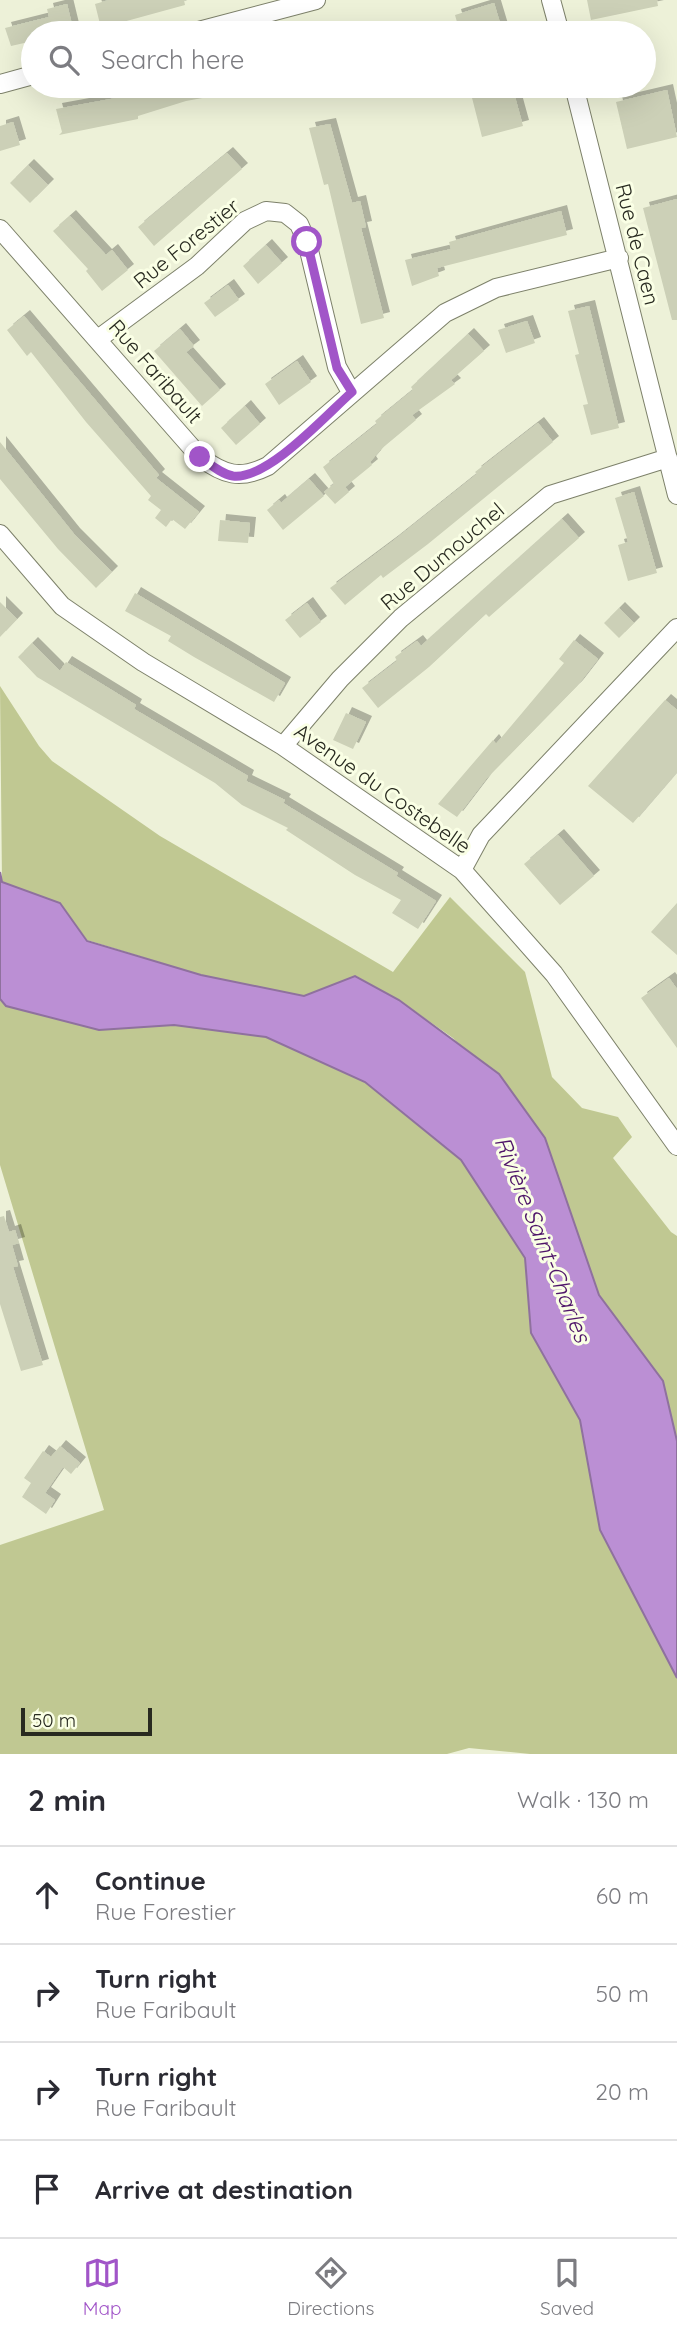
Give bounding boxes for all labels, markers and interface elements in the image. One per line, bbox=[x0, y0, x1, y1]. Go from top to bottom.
search box bbox=[21, 21, 656, 98]
icon: search bbox=[45, 41, 83, 79]
text: Search here bbox=[101, 43, 245, 76]
street label: Rue de Caen bbox=[610, 181, 666, 307]
street label: Rue Forestier bbox=[128, 192, 244, 294]
route start bbox=[291, 226, 322, 257]
street label: Rue Faribault bbox=[104, 314, 208, 428]
route end bbox=[184, 441, 215, 472]
street label: Rue Dumouchel bbox=[375, 497, 509, 615]
street label: Avenue du Costebelle bbox=[290, 717, 476, 859]
water label: Rivière Saint-Charles bbox=[488, 1132, 598, 1348]
scale bar bbox=[21, 1705, 152, 1737]
text: 50 m bbox=[32, 1708, 76, 1732]
text: 2 min bbox=[28, 1781, 106, 1819]
text: Walk · 130 m bbox=[517, 1785, 649, 1814]
text: Continue bbox=[95, 1864, 206, 1897]
icon: ahead bbox=[28, 1876, 66, 1914]
text: 60 m bbox=[596, 1881, 649, 1910]
text: Rue Forestier bbox=[95, 1897, 236, 1926]
text: Turn right bbox=[95, 1962, 217, 1995]
icon: right bbox=[28, 1974, 66, 2012]
text: 50 m bbox=[596, 1979, 649, 2008]
text: Rue Faribault bbox=[95, 1995, 237, 2024]
text: Turn right bbox=[95, 2060, 217, 2093]
icon: right bbox=[28, 2072, 66, 2110]
text: 20 m bbox=[595, 2077, 649, 2106]
text: Rue Faribault bbox=[95, 2093, 237, 2122]
icon: arrive bbox=[28, 2170, 66, 2208]
text: Arrive at destination bbox=[95, 2173, 353, 2206]
tab: Map bbox=[83, 2254, 122, 2320]
tab: Directions bbox=[287, 2254, 374, 2320]
tab: Saved bbox=[540, 2254, 594, 2320]

